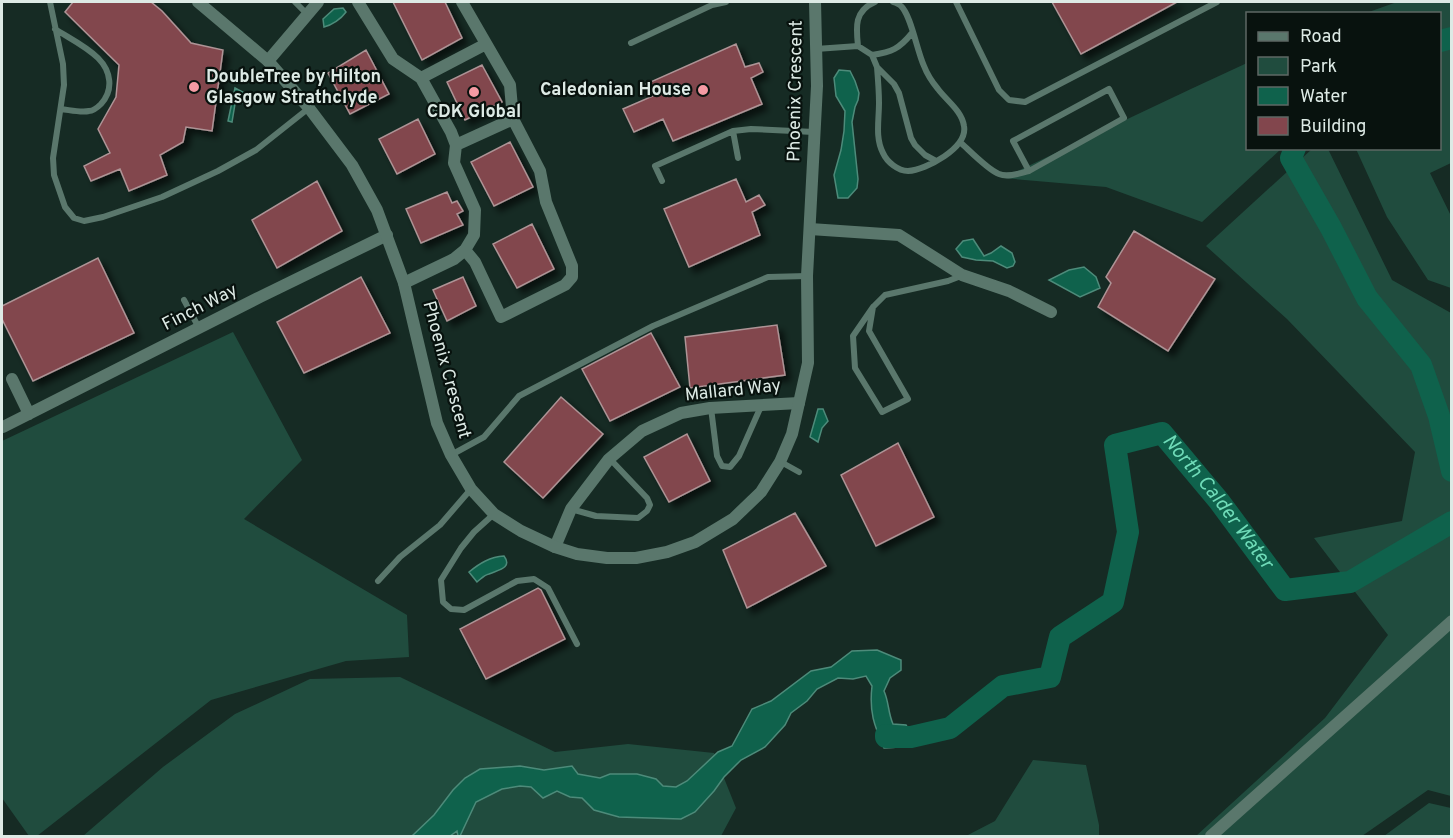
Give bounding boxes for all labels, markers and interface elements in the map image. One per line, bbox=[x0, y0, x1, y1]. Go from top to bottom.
legend bbox=[1246, 12, 1441, 150]
street label: Phoenix Crescent bbox=[783, 20, 809, 162]
text: Road bbox=[1300, 26, 1342, 49]
text: Park bbox=[1300, 56, 1337, 79]
place label: DoubleTree by Hilton Glasgow Strathclyde bbox=[206, 66, 381, 110]
place label: Caledonian House bbox=[540, 79, 691, 102]
marker: DoubleTree by Hilton Glasgow Strathclyde bbox=[187, 80, 201, 94]
marker: Caledonian House bbox=[696, 83, 710, 97]
marker: CDK Global bbox=[467, 85, 481, 99]
text: Water bbox=[1300, 86, 1347, 109]
place label: CDK Global bbox=[427, 101, 521, 124]
text: Building bbox=[1300, 116, 1366, 139]
street label: Finch Way bbox=[158, 279, 242, 337]
street label: Phoenix Crescent bbox=[417, 299, 475, 441]
street label: Mallard Way bbox=[684, 375, 782, 407]
water label: North Calder Water bbox=[1156, 429, 1280, 576]

